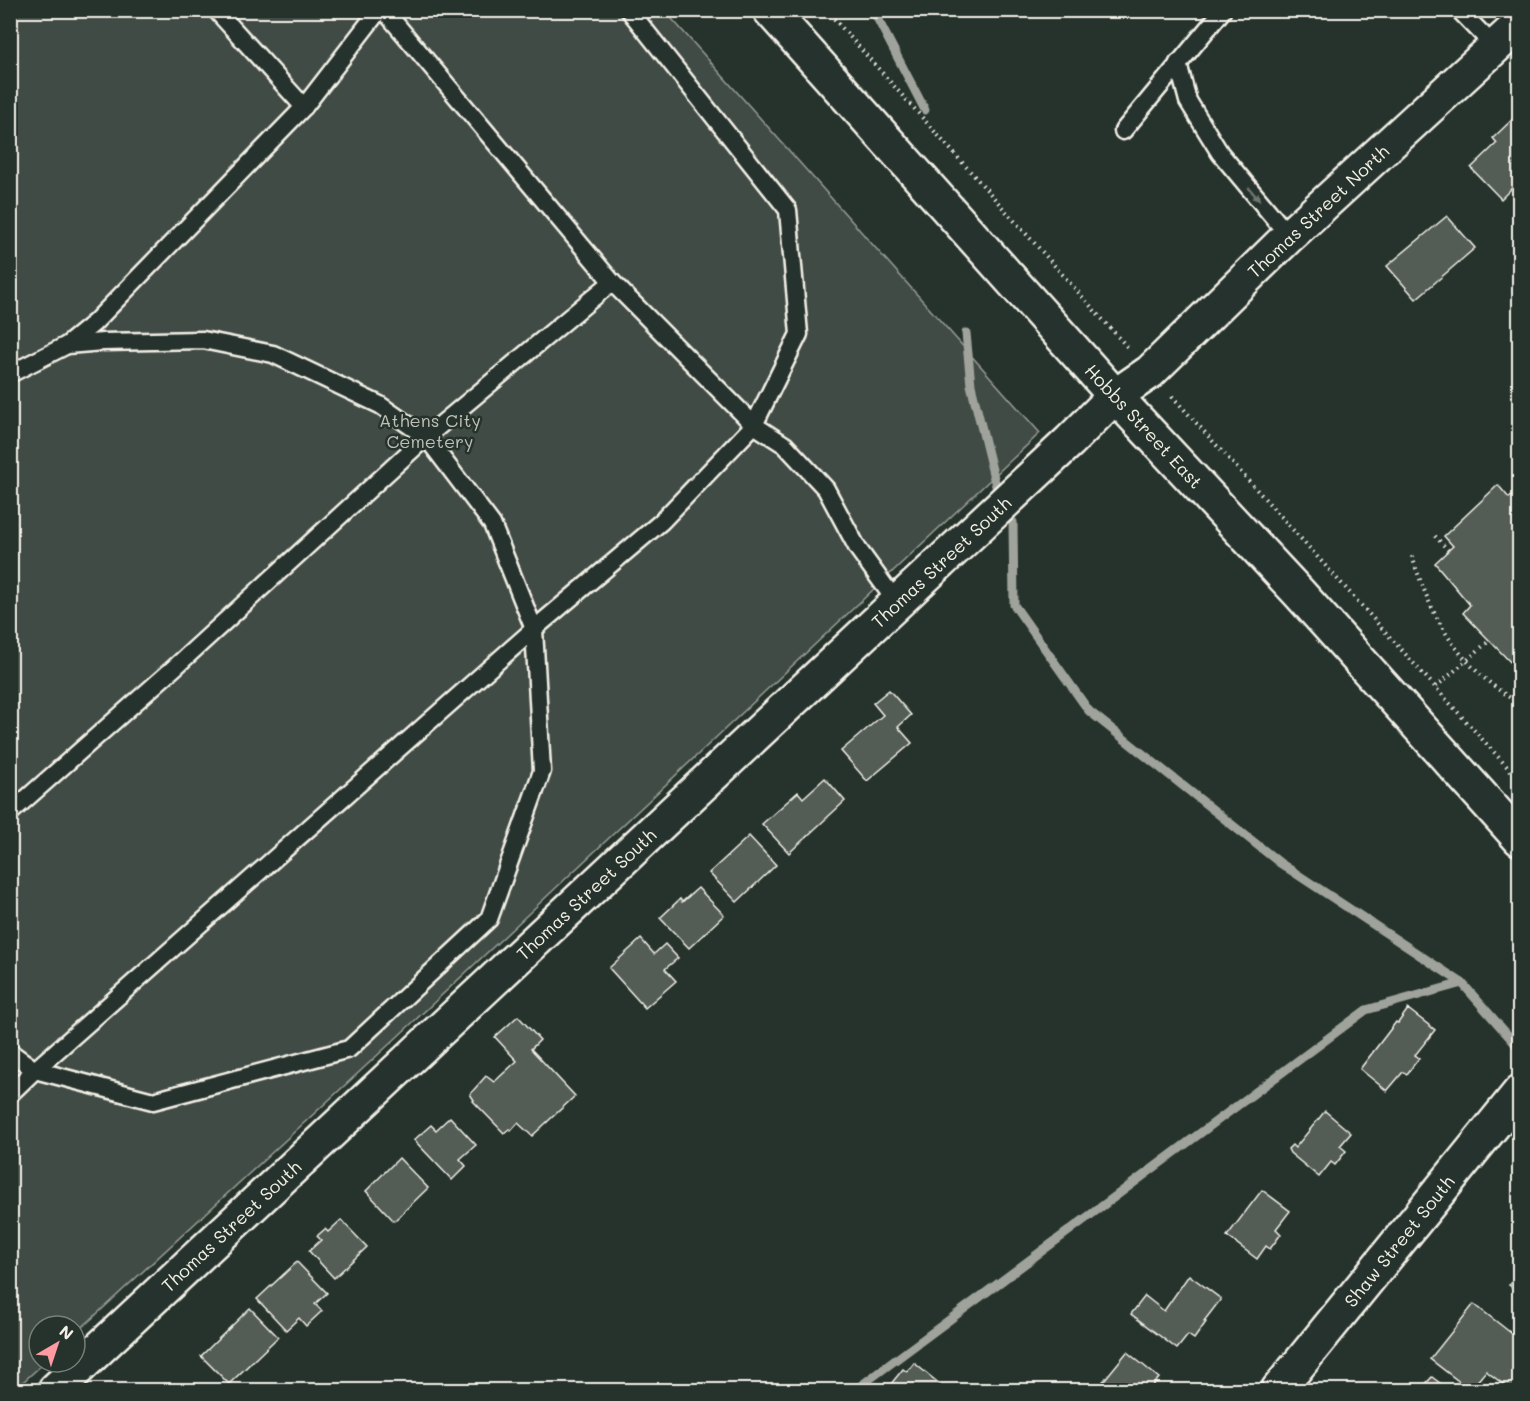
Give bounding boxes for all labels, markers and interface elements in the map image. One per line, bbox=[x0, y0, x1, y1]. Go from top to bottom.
street label: Thomas Street North bbox=[1242, 139, 1394, 283]
one-way arrow bbox=[1248, 186, 1261, 202]
street label: Hobbs Street East bbox=[1080, 359, 1208, 493]
park label: Athens City Cemetery bbox=[379, 408, 481, 453]
street label: Thomas Street South bbox=[866, 491, 1016, 633]
street label: Thomas Street South bbox=[511, 823, 661, 965]
street label: Thomas Street South bbox=[156, 1155, 306, 1297]
street label: Shaw Street South bbox=[1338, 1170, 1460, 1312]
north arrow bbox=[27, 1314, 87, 1374]
text: N bbox=[55, 1320, 78, 1344]

